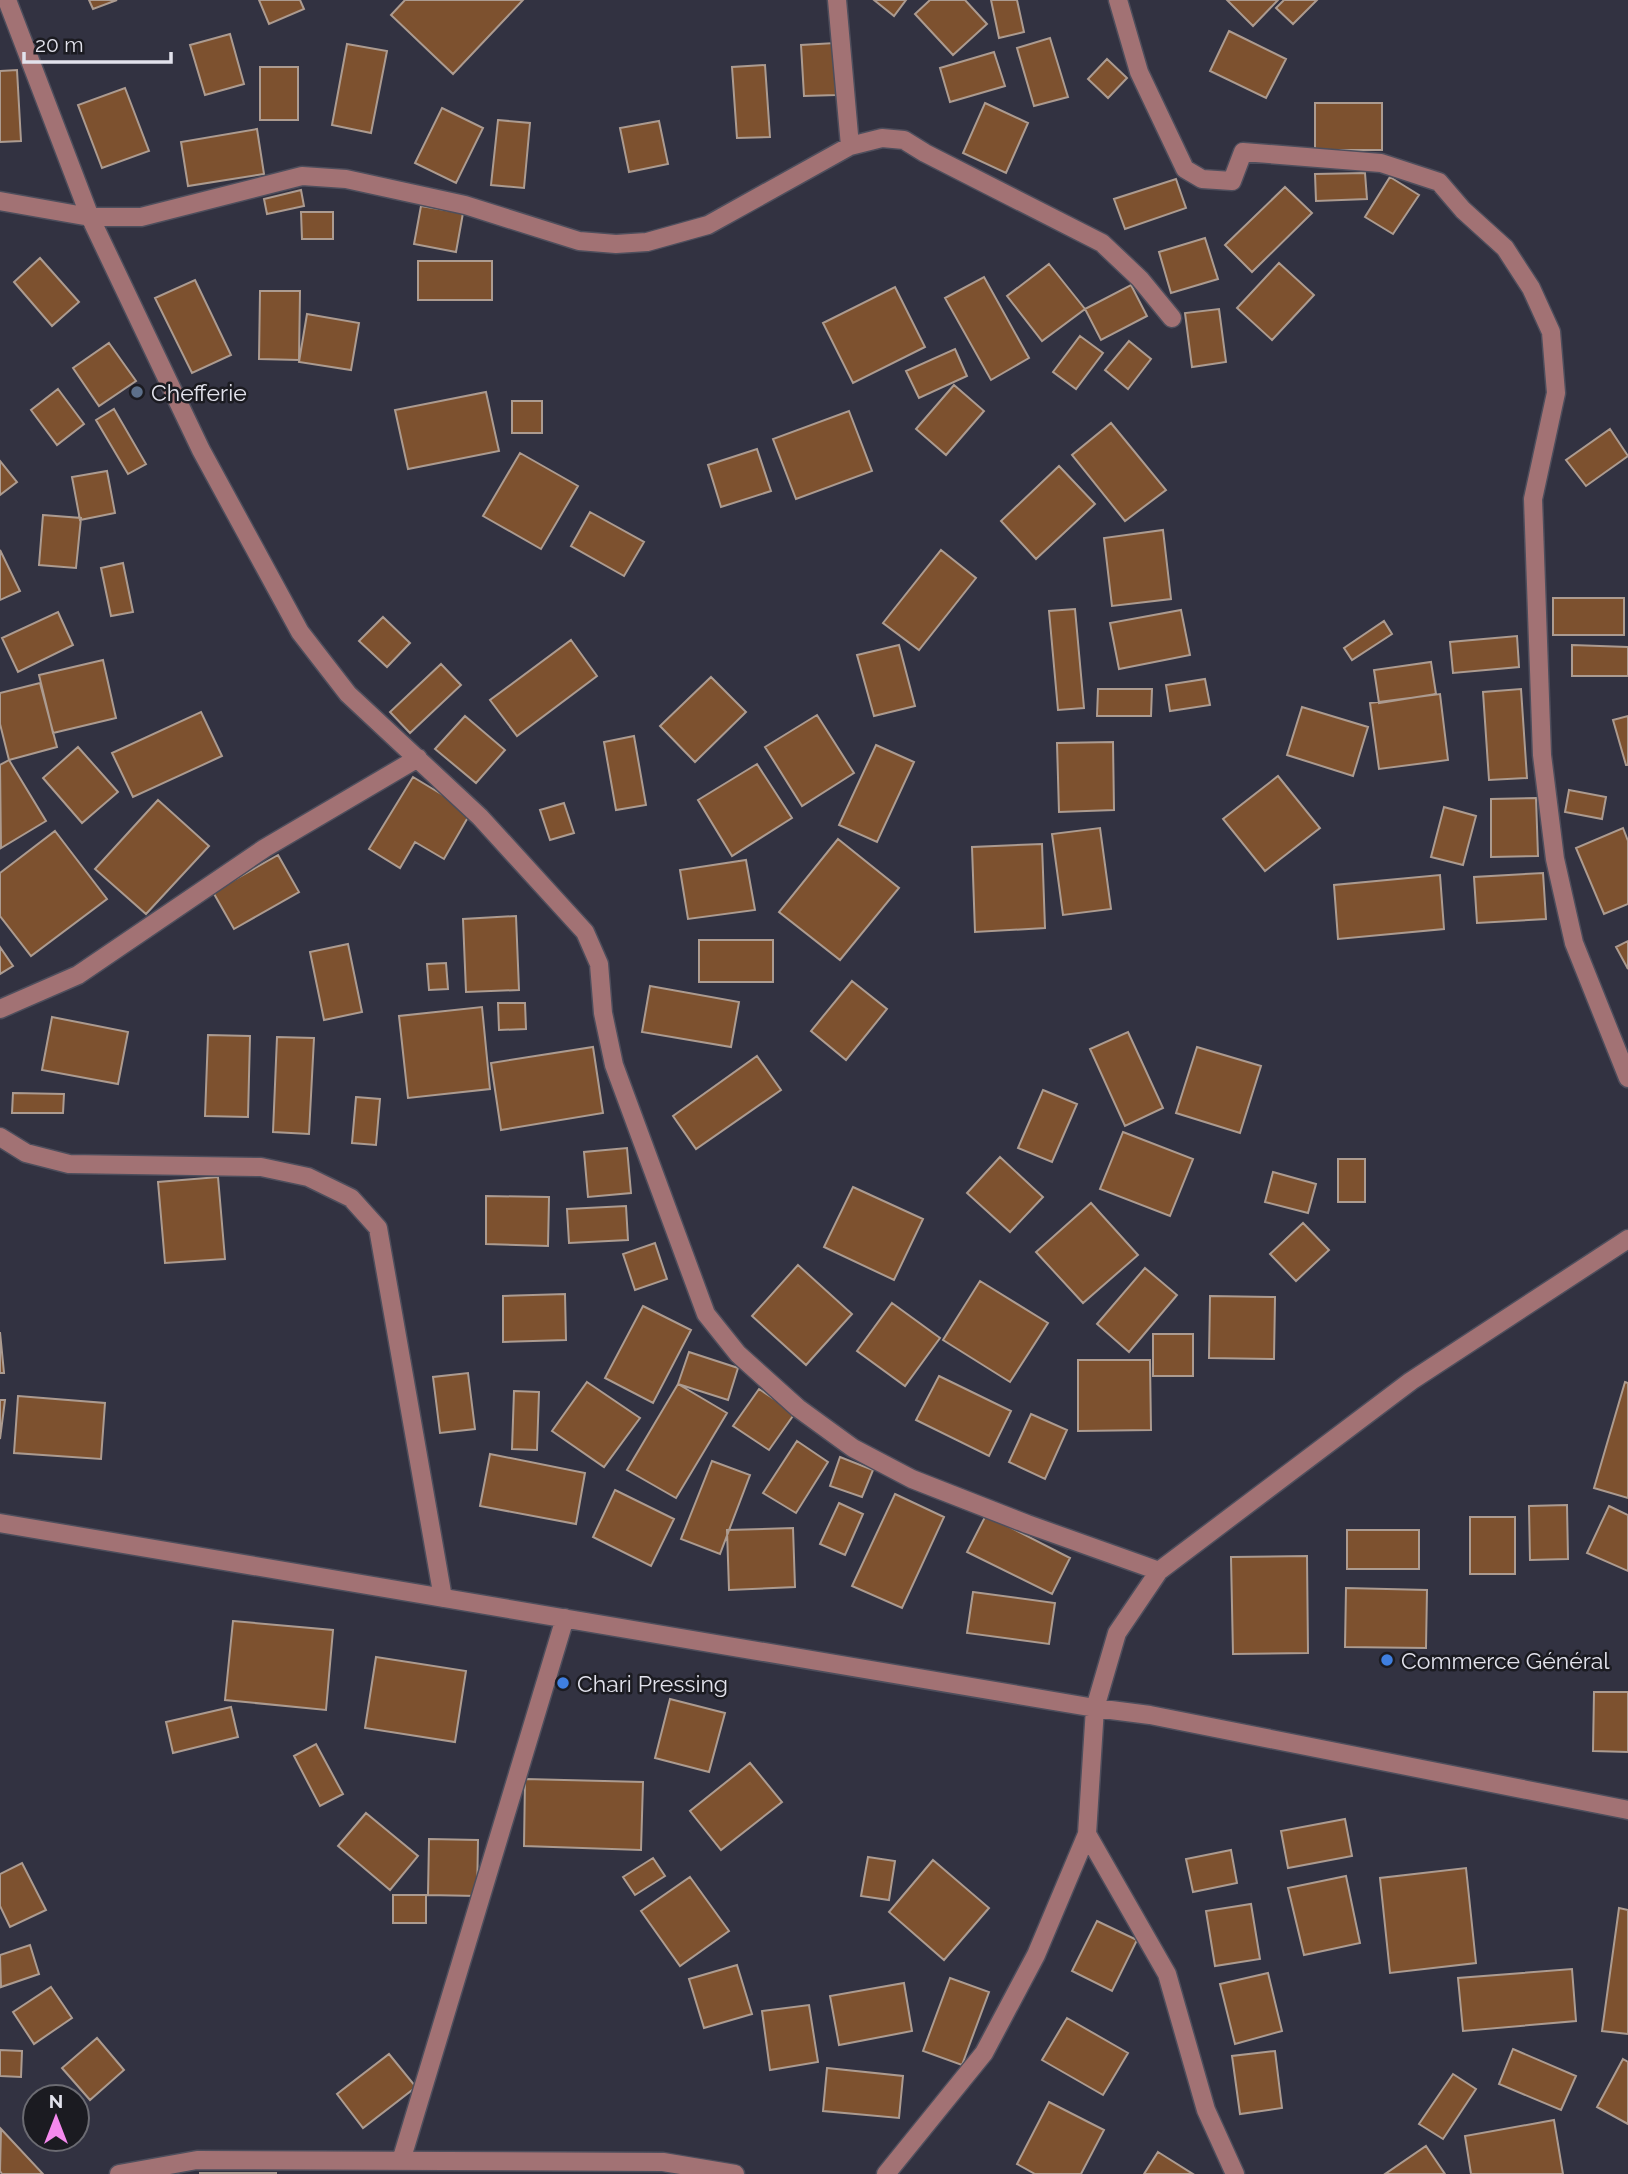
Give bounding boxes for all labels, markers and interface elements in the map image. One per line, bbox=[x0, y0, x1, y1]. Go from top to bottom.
scale bar bbox=[24, 21, 172, 65]
text: 20 m bbox=[35, 32, 83, 57]
place label: Chefferie bbox=[151, 379, 247, 406]
marker: Chefferie bbox=[129, 384, 145, 400]
place label: Commerce Général bbox=[1401, 1647, 1610, 1674]
marker: Commerce Général bbox=[1379, 1652, 1395, 1668]
place label: Chari Pressing bbox=[577, 1670, 728, 1697]
marker: Chari Pressing bbox=[555, 1675, 571, 1691]
north arrow bbox=[21, 2083, 91, 2153]
text: N bbox=[49, 2090, 63, 2112]

